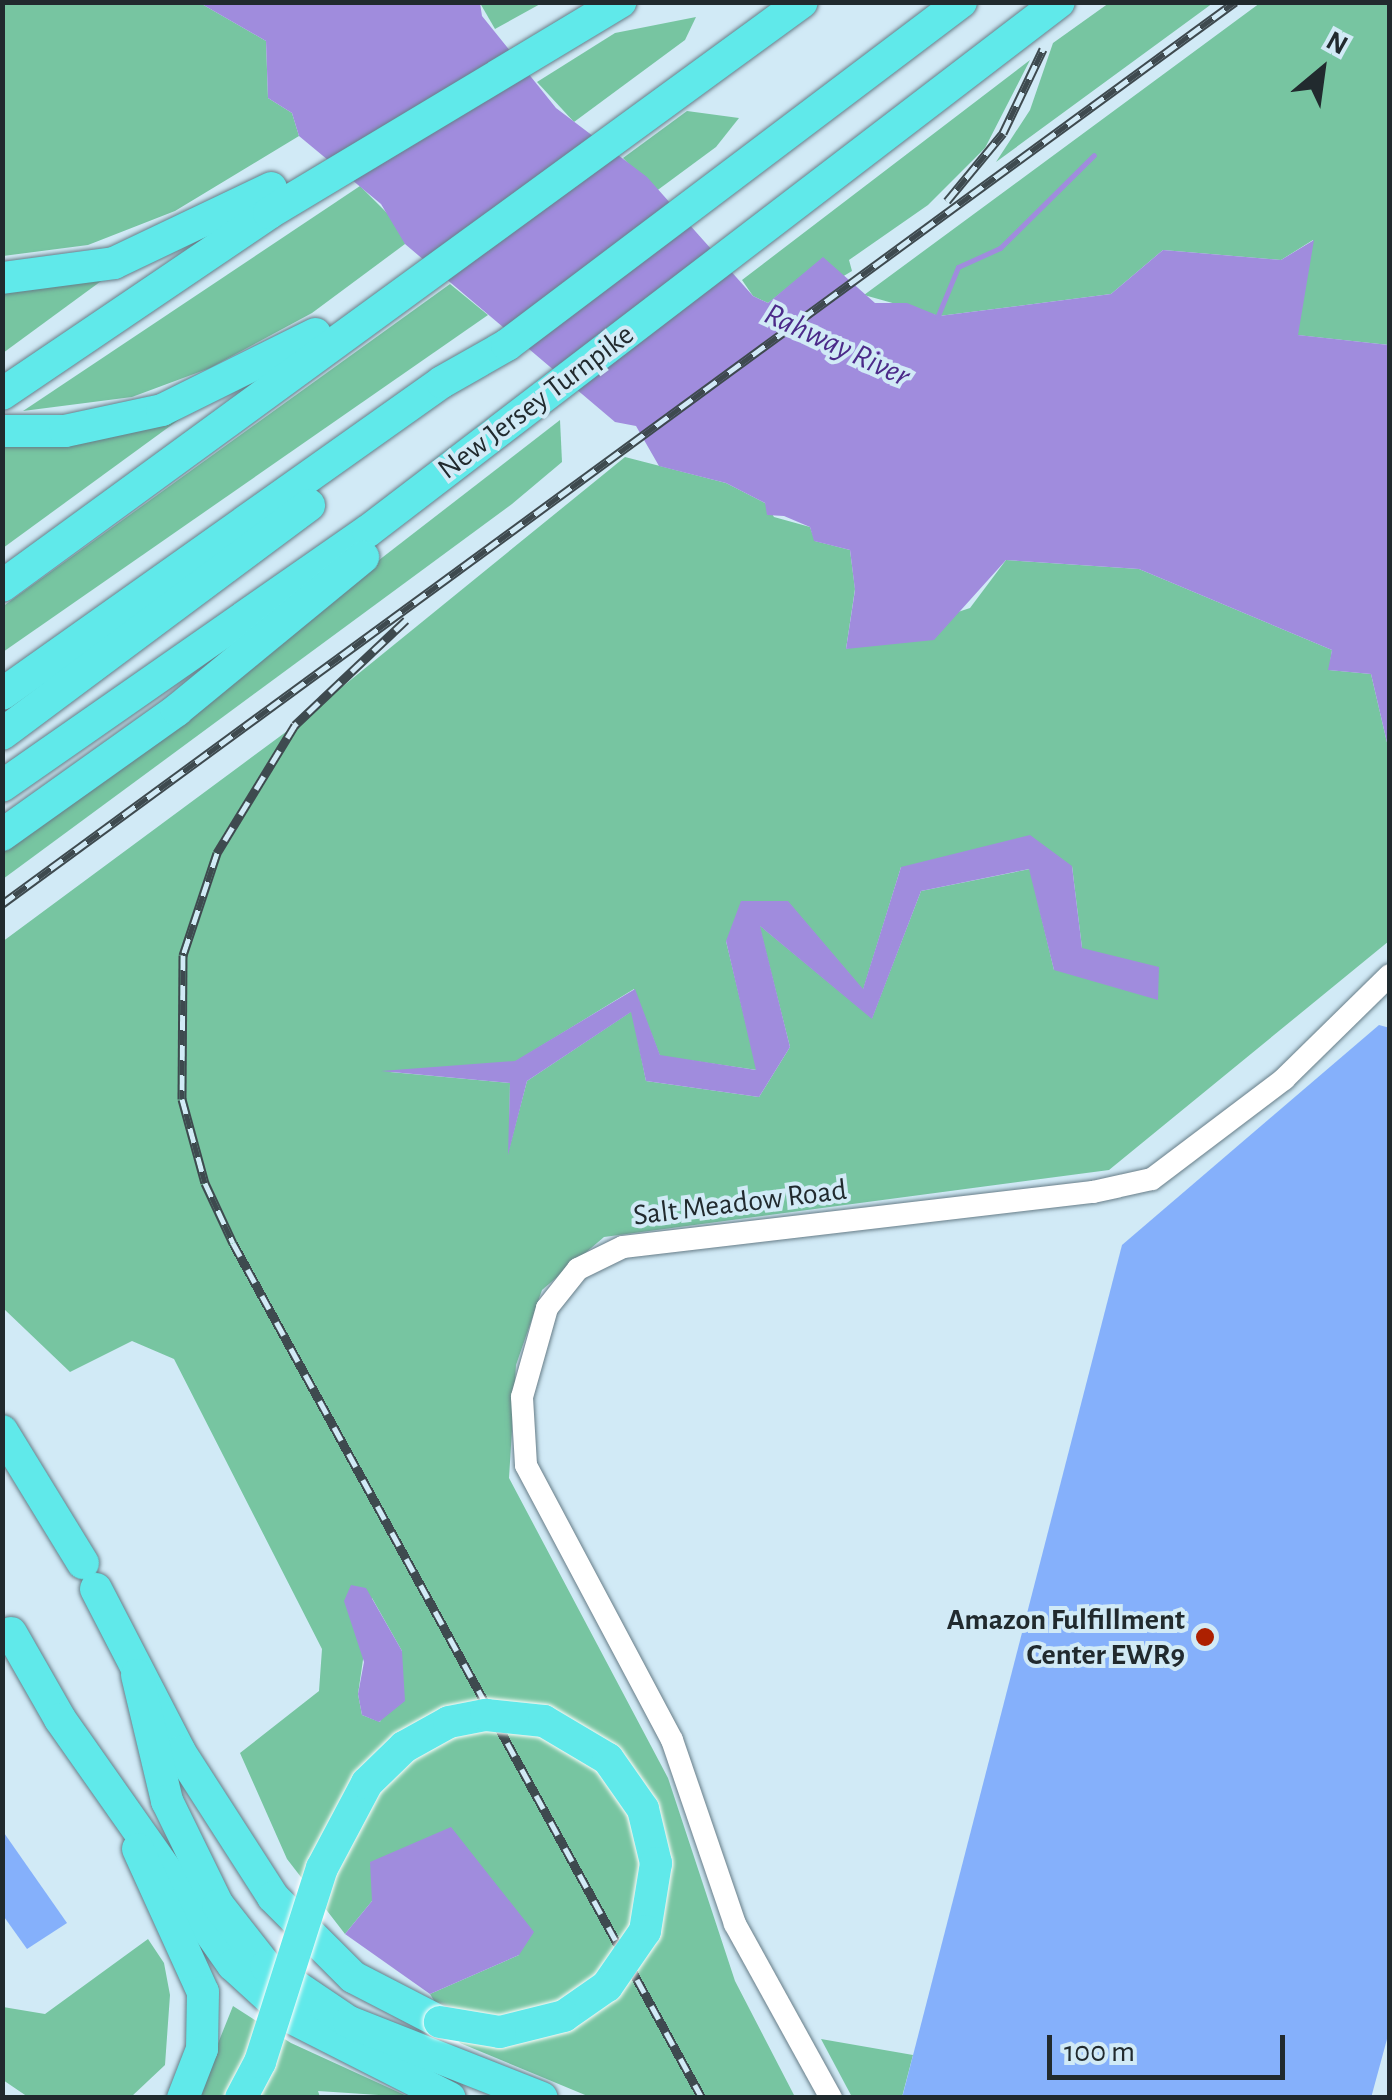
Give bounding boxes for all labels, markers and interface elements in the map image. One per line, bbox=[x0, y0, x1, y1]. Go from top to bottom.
north arrow bbox=[1272, 20, 1372, 120]
text: N bbox=[1321, 27, 1352, 61]
water label: Rahway River bbox=[758, 295, 916, 395]
street label: New Jersey Turnpike bbox=[431, 317, 641, 487]
street label: Salt Meadow Road bbox=[631, 1172, 849, 1234]
place label: Amazon Fulfillment Center EWR9 bbox=[947, 1602, 1185, 1672]
marker: Amazon Fulfillment Center EWR9 bbox=[1194, 1626, 1216, 1648]
scale bar bbox=[1052, 2015, 1290, 2077]
text: 100 m bbox=[1064, 2037, 1135, 2067]

